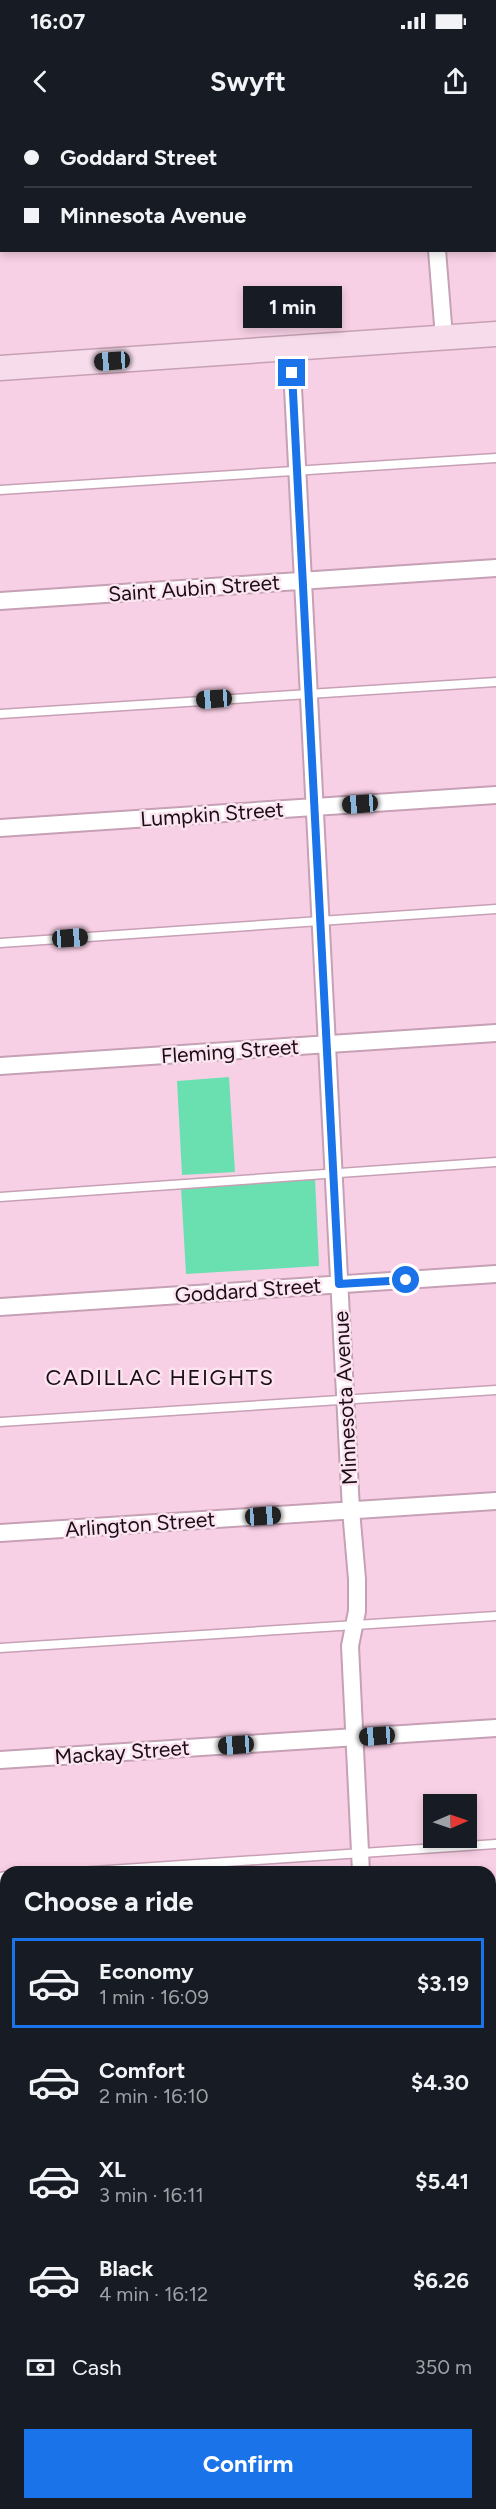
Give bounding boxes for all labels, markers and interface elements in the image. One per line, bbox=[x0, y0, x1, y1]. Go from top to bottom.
text: 16:07 bbox=[30, 8, 85, 35]
icon: back bbox=[24, 65, 57, 98]
text: Swyft bbox=[210, 65, 286, 98]
icon: share bbox=[439, 65, 472, 98]
text: Goddard Street bbox=[60, 144, 217, 171]
text: Minnesota Avenue bbox=[60, 202, 246, 229]
callout: 1 min bbox=[242, 286, 342, 328]
text: 1 min bbox=[269, 295, 316, 319]
car bbox=[93, 351, 131, 371]
route end bbox=[278, 359, 305, 386]
street label: Saint Aubin Street bbox=[107, 570, 281, 606]
car bbox=[195, 689, 233, 709]
car bbox=[341, 794, 379, 814]
street label: Lumpkin Street bbox=[139, 797, 285, 831]
car bbox=[51, 928, 89, 948]
street label: Fleming Street bbox=[160, 1034, 300, 1068]
route start bbox=[392, 1266, 419, 1293]
street label: Goddard Street bbox=[174, 1272, 322, 1308]
street label: Minnesota Avenue bbox=[328, 1310, 362, 1486]
district label: CADILLAC HEIGHTS bbox=[46, 1364, 274, 1391]
street label: Arlington Street bbox=[64, 1506, 216, 1542]
car bbox=[244, 1506, 282, 1526]
car bbox=[358, 1726, 396, 1746]
street label: Mackay Street bbox=[54, 1735, 190, 1769]
car bbox=[217, 1735, 255, 1755]
north arrow bbox=[423, 1794, 477, 1848]
map controls bbox=[423, 1794, 477, 1848]
text: Choose a ride bbox=[24, 1885, 193, 1918]
icon: car bbox=[27, 1956, 81, 2010]
text: Economy bbox=[99, 1958, 194, 1985]
text: $3.19 bbox=[417, 1970, 469, 1997]
text: 1 min · 16:09 bbox=[99, 1985, 209, 2009]
icon: car bbox=[27, 2055, 81, 2109]
text: Comfort bbox=[99, 2057, 185, 2084]
text: $4.30 bbox=[411, 2069, 469, 2096]
text: 2 min · 16:10 bbox=[99, 2084, 209, 2108]
icon: car bbox=[27, 2154, 81, 2208]
text: XL bbox=[99, 2156, 126, 2183]
text: $5.41 bbox=[415, 2168, 469, 2195]
text: 3 min · 16:11 bbox=[99, 2183, 204, 2207]
icon: car bbox=[27, 2253, 81, 2307]
text: Black bbox=[99, 2255, 153, 2282]
text: $6.26 bbox=[413, 2267, 469, 2294]
text: 4 min · 16:12 bbox=[99, 2282, 208, 2306]
icon: cash bbox=[24, 2351, 57, 2384]
text: Cash bbox=[72, 2354, 122, 2381]
text: 350 m bbox=[415, 2355, 472, 2379]
button: Confirm bbox=[24, 2429, 472, 2498]

